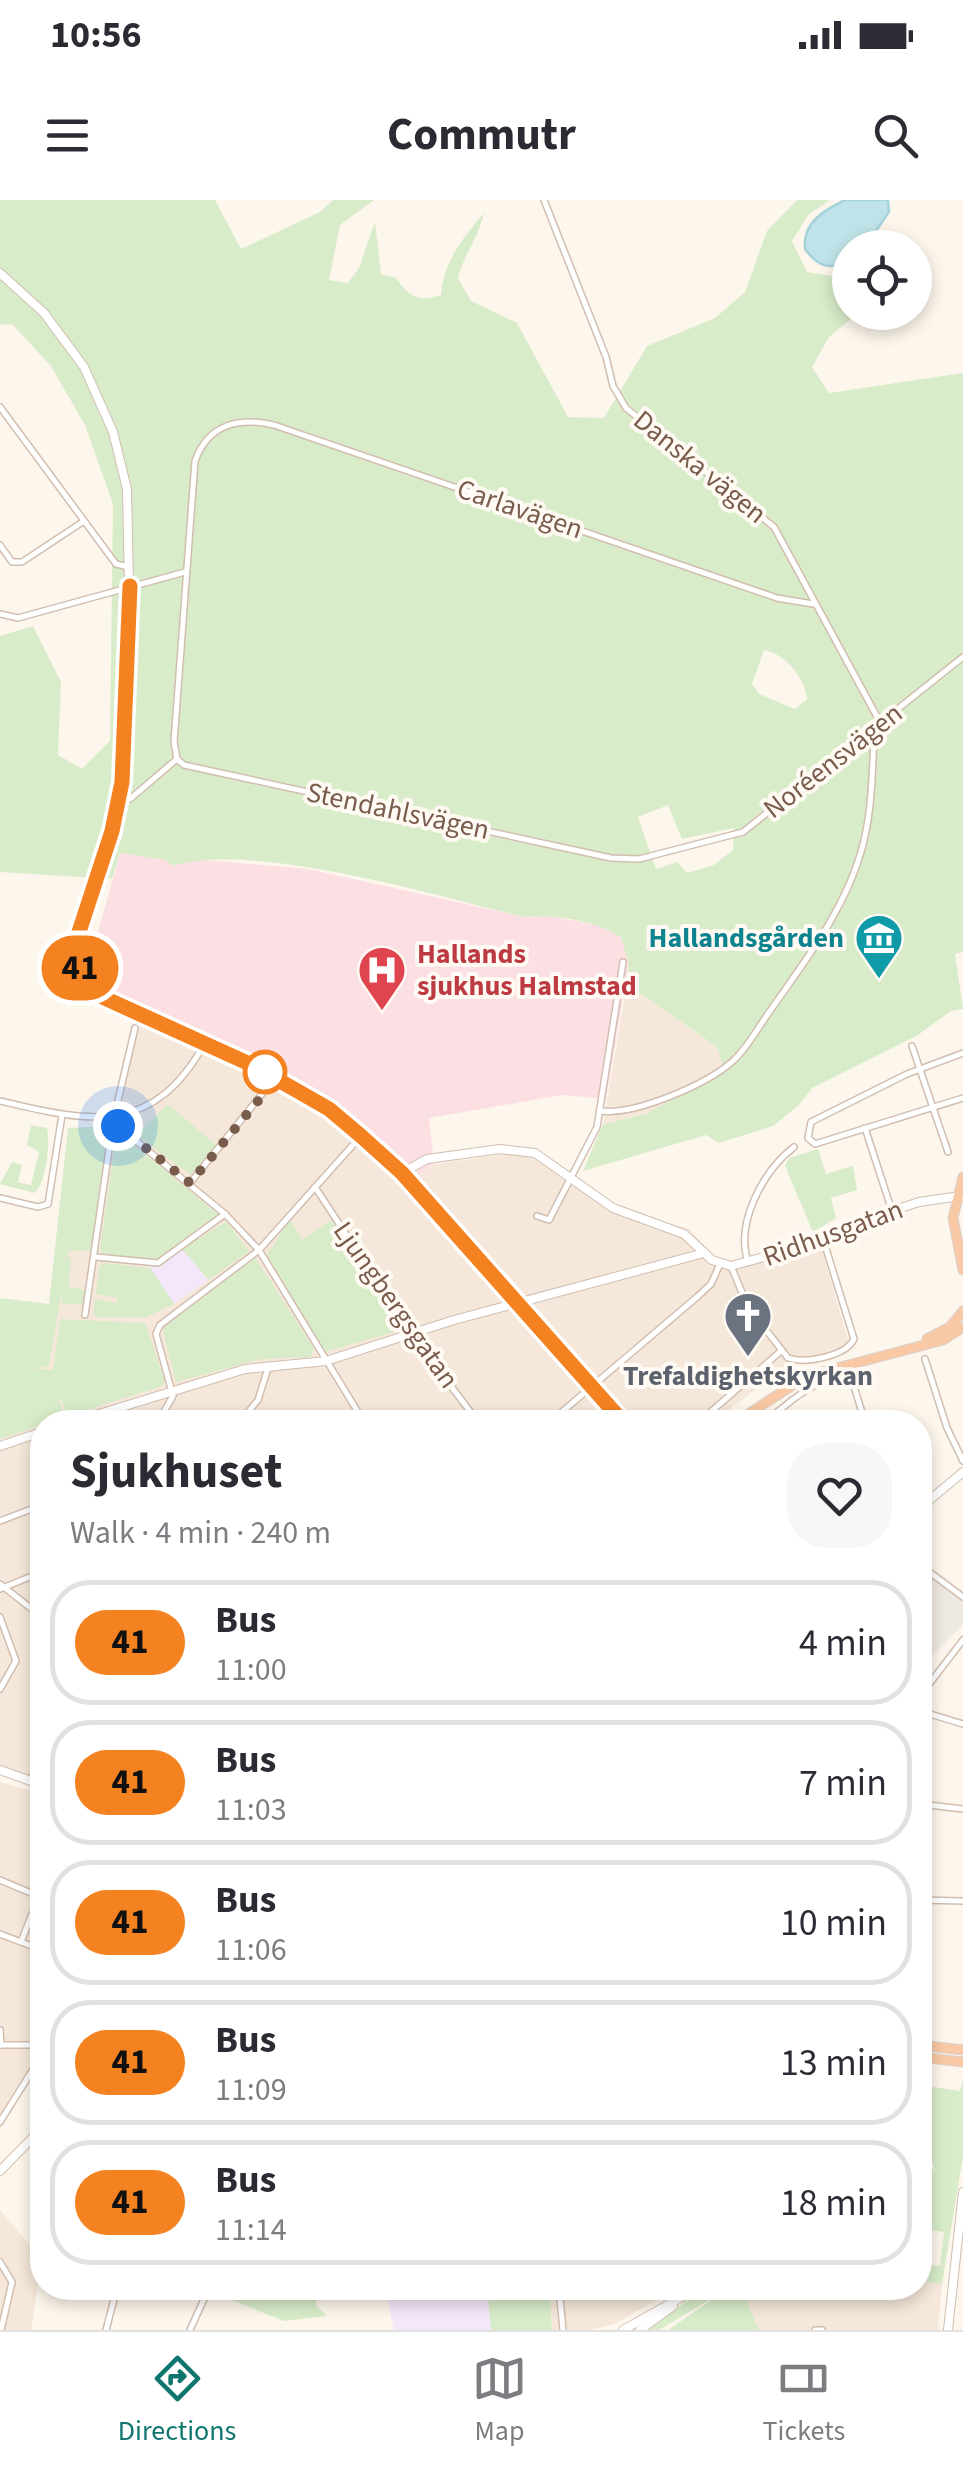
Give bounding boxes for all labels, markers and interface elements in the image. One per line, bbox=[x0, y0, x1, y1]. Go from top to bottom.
text: 10:56 bbox=[50, 8, 142, 62]
text: Commutr bbox=[387, 103, 576, 167]
icon: menu bbox=[40, 108, 95, 163]
icon: search bbox=[868, 108, 923, 163]
map controls bbox=[832, 230, 932, 330]
button: locate bbox=[832, 230, 932, 330]
street label: Danska vägen bbox=[625, 401, 775, 533]
street label: Carlavägen bbox=[452, 469, 588, 549]
street label: Noréensvägen bbox=[755, 694, 911, 828]
street label: Stendahlsvägen bbox=[303, 772, 493, 850]
museum icon: Hallandsgården bbox=[853, 912, 905, 980]
place label: Hallandsgården bbox=[649, 918, 844, 958]
place label: Hallands sjukhus Halmstad bbox=[417, 934, 637, 1006]
line badge: 41 bbox=[35, 936, 125, 1000]
text: 41 bbox=[62, 943, 98, 993]
hospital icon: Hallands sjukhus Halmstad bbox=[356, 944, 408, 1012]
unlabelled marker bbox=[244, 1051, 286, 1093]
your location bbox=[93, 1101, 143, 1151]
street label: Ridhusgatan bbox=[757, 1189, 909, 1277]
street label: Ljungbergsgatan bbox=[324, 1213, 468, 1397]
church icon: Trefaldighetskyrkan bbox=[722, 1290, 774, 1358]
place label: Trefaldighetskyrkan bbox=[623, 1356, 873, 1396]
text: Sjukhuset bbox=[70, 1438, 282, 1506]
button: heart bbox=[787, 1443, 892, 1548]
text: Walk · 4 min · 240 m bbox=[70, 1510, 331, 1556]
text: Bus bbox=[215, 1593, 276, 1647]
text: 4 min bbox=[799, 1616, 887, 1670]
text: 41 bbox=[112, 1617, 148, 1667]
text: 11:00 bbox=[215, 1647, 287, 1693]
text: Bus bbox=[215, 1733, 276, 1787]
text: 7 min bbox=[799, 1756, 887, 1810]
text: 41 bbox=[112, 1757, 148, 1807]
text: 11:03 bbox=[215, 1787, 287, 1833]
text: Bus bbox=[215, 1873, 276, 1927]
text: 10 min bbox=[780, 1896, 887, 1950]
text: 41 bbox=[112, 1897, 148, 1947]
text: 11:06 bbox=[215, 1927, 287, 1973]
text: Bus bbox=[215, 2013, 276, 2067]
text: 13 min bbox=[780, 2036, 887, 2090]
text: 41 bbox=[112, 2037, 148, 2087]
text: 11:09 bbox=[215, 2067, 287, 2113]
text: Bus bbox=[215, 2153, 276, 2207]
text: 18 min bbox=[780, 2176, 887, 2230]
text: 41 bbox=[112, 2177, 148, 2227]
text: 11:14 bbox=[215, 2207, 287, 2253]
tab: Directions bbox=[118, 2351, 236, 2451]
tab: Map bbox=[472, 2351, 527, 2451]
tab: Tickets bbox=[763, 2351, 845, 2451]

